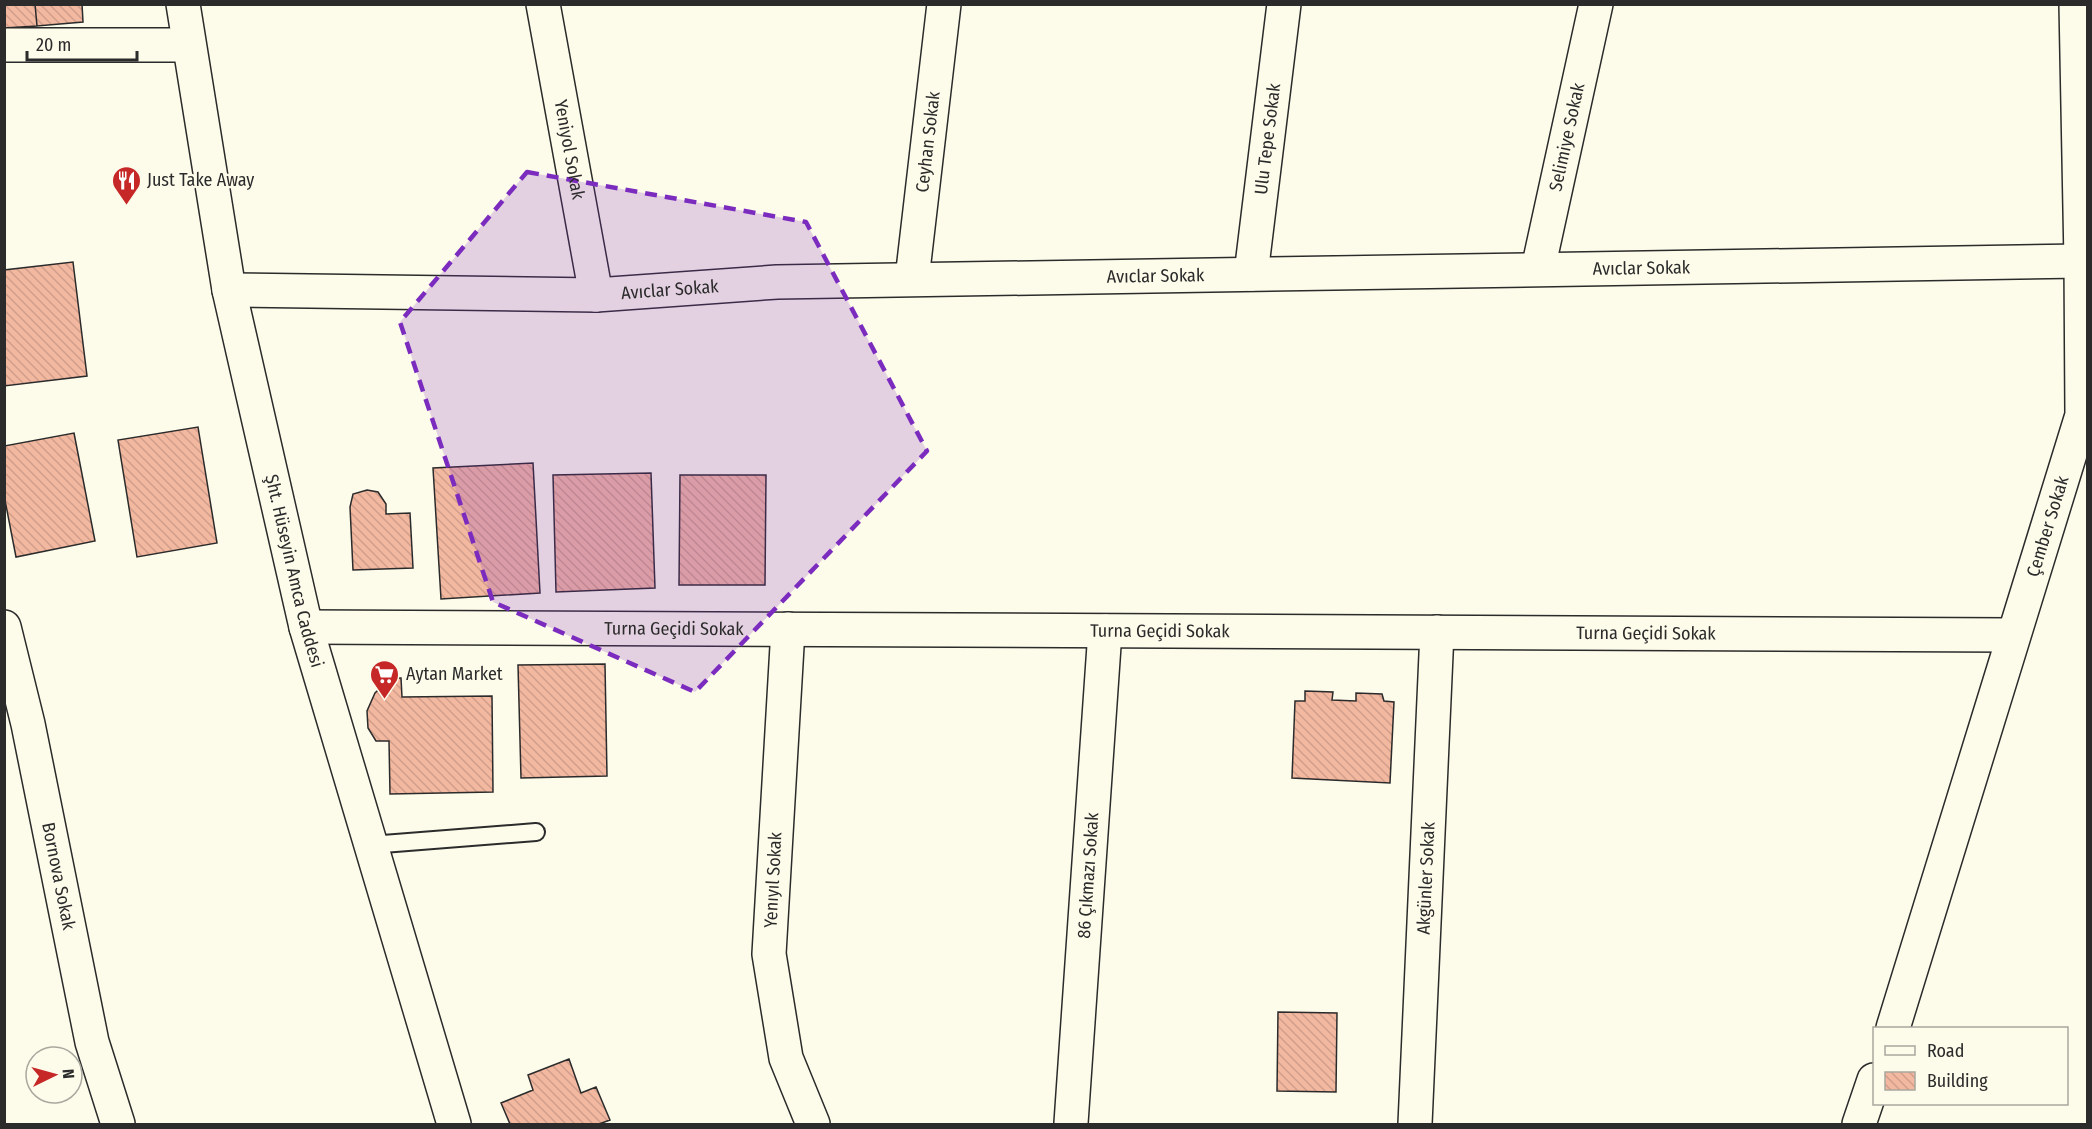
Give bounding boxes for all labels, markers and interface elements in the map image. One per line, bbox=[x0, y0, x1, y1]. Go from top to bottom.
scale bar bbox=[27, 24, 136, 62]
text: 20 m bbox=[36, 34, 71, 56]
street label: Selimiye Sokak bbox=[1544, 80, 1590, 193]
street label: Ulu Tepe Sokak bbox=[1250, 82, 1285, 196]
street label: Ceyhan Sokak bbox=[911, 90, 945, 194]
street label: Yeniyol Sokak bbox=[550, 98, 590, 202]
restaurant icon: Just Take Away bbox=[110, 164, 142, 206]
place label: Just Take Away bbox=[147, 169, 254, 191]
street label: Avıclar Sokak bbox=[1592, 256, 1691, 280]
street label: Avıclar Sokak bbox=[1107, 264, 1205, 288]
street label: Avıclar Sokak bbox=[620, 275, 720, 304]
street label: Şht. Hüseyin Amca Caddesi bbox=[260, 472, 328, 670]
street label: Çember Sokak bbox=[2022, 473, 2074, 579]
street label: Turna Geçidi Sokak bbox=[604, 617, 744, 640]
street label: Turna Geçidi Sokak bbox=[1090, 620, 1230, 642]
street label: Turna Geçidi Sokak bbox=[1576, 622, 1716, 645]
supermarket icon: Aytan Market bbox=[369, 658, 401, 700]
place label: Aytan Market bbox=[406, 663, 503, 685]
street label: 86 Çıkmazı Sokak bbox=[1073, 811, 1103, 939]
street label: Bornova Sokak bbox=[37, 820, 80, 932]
street label: Akgünler Sokak bbox=[1412, 821, 1440, 935]
street label: Yenıyıl Sokak bbox=[760, 831, 787, 929]
legend bbox=[1873, 1027, 2068, 1105]
text: Road bbox=[1927, 1040, 1964, 1062]
north arrow bbox=[24, 1045, 84, 1105]
text: N bbox=[59, 1068, 78, 1079]
text: Building bbox=[1927, 1070, 1988, 1092]

